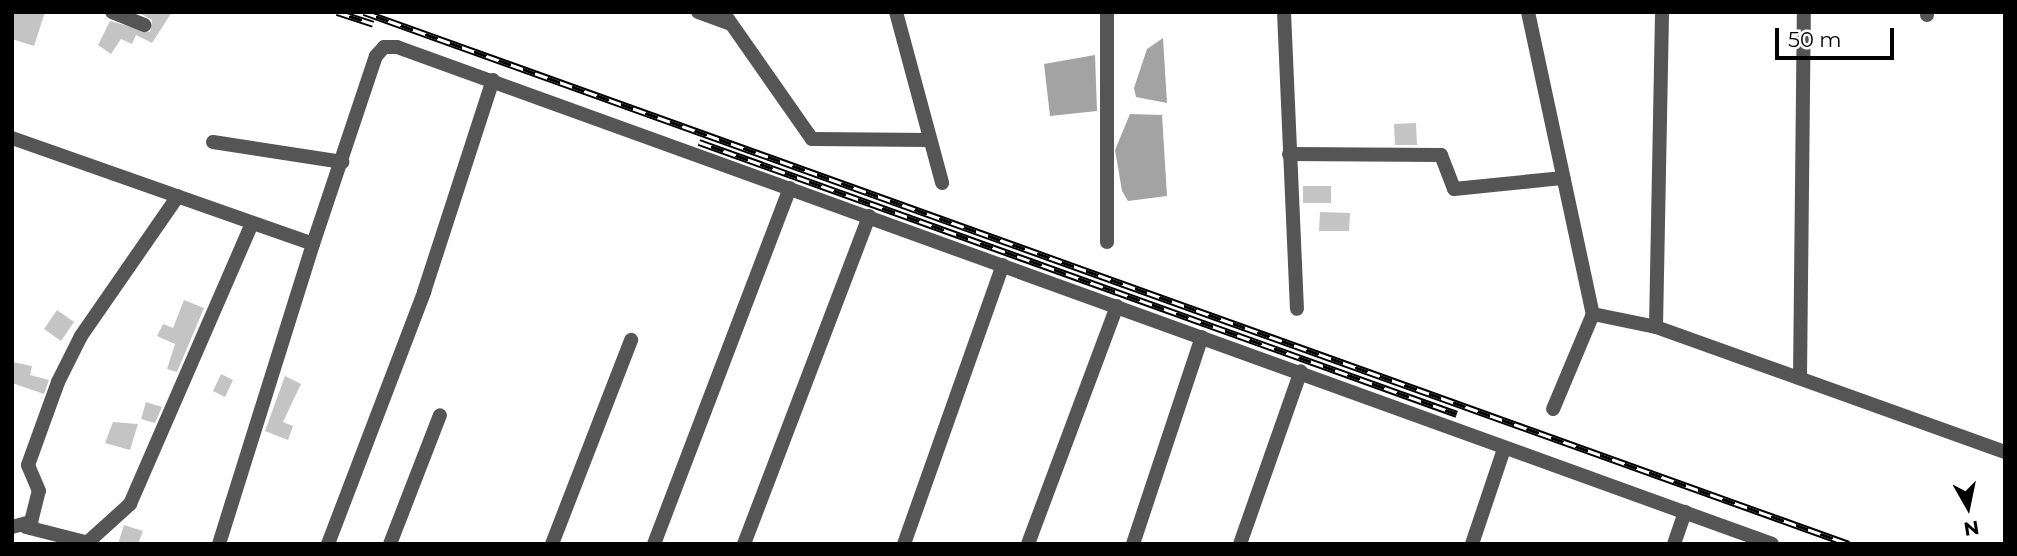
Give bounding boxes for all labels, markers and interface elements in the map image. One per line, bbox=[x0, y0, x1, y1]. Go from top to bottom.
scale bar bbox=[1779, 14, 1898, 58]
text: 50 m bbox=[1788, 27, 1842, 52]
north arrow bbox=[1933, 472, 2003, 542]
text: N bbox=[1962, 516, 1981, 541]

